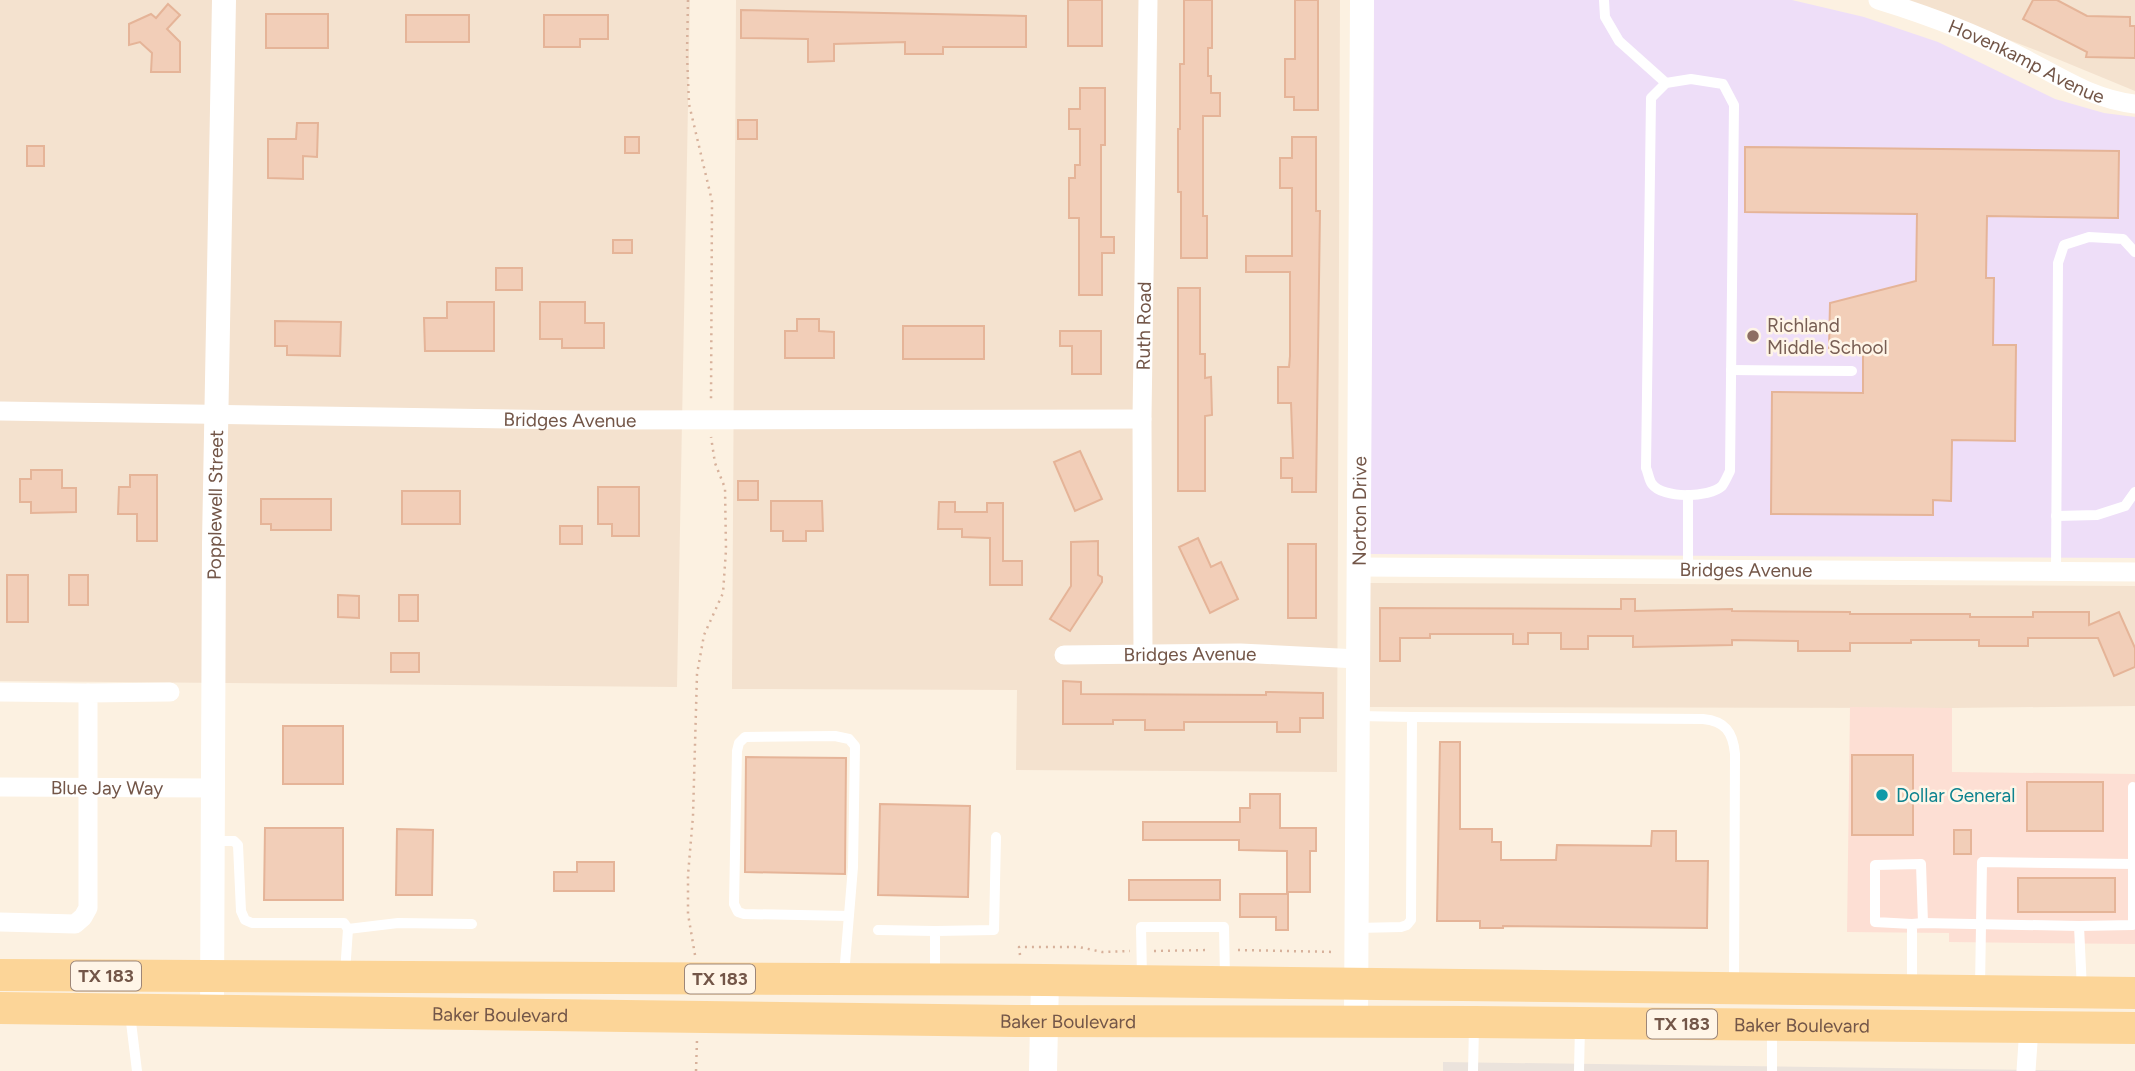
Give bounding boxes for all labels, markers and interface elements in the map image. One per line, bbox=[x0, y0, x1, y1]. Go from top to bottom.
street label: Hovenkamp Avenue bbox=[1945, 15, 2108, 109]
street label: Ruth Road bbox=[1132, 281, 1156, 371]
place label: Richland Middle School bbox=[1767, 314, 1888, 359]
marker: Richland Middle School bbox=[1745, 328, 1761, 344]
street label: Bridges Avenue bbox=[503, 408, 636, 432]
street label: Popplewell Street bbox=[203, 430, 228, 580]
street label: Norton Drive bbox=[1348, 456, 1371, 566]
street label: Bridges Avenue bbox=[1679, 558, 1813, 582]
street label: Bridges Avenue bbox=[1123, 642, 1257, 666]
street label: Blue Jay Way bbox=[51, 776, 163, 800]
place label: Dollar General bbox=[1896, 784, 2015, 807]
marker: Dollar General bbox=[1874, 787, 1890, 803]
road number: TX 183 bbox=[71, 961, 141, 990]
road number: TX 183 bbox=[685, 964, 755, 994]
street label: Baker Boulevard bbox=[432, 1003, 568, 1027]
road number: TX 183 bbox=[1647, 1009, 1717, 1038]
street label: Baker Boulevard bbox=[1000, 1010, 1136, 1033]
street label: Baker Boulevard bbox=[1734, 1013, 1870, 1038]

